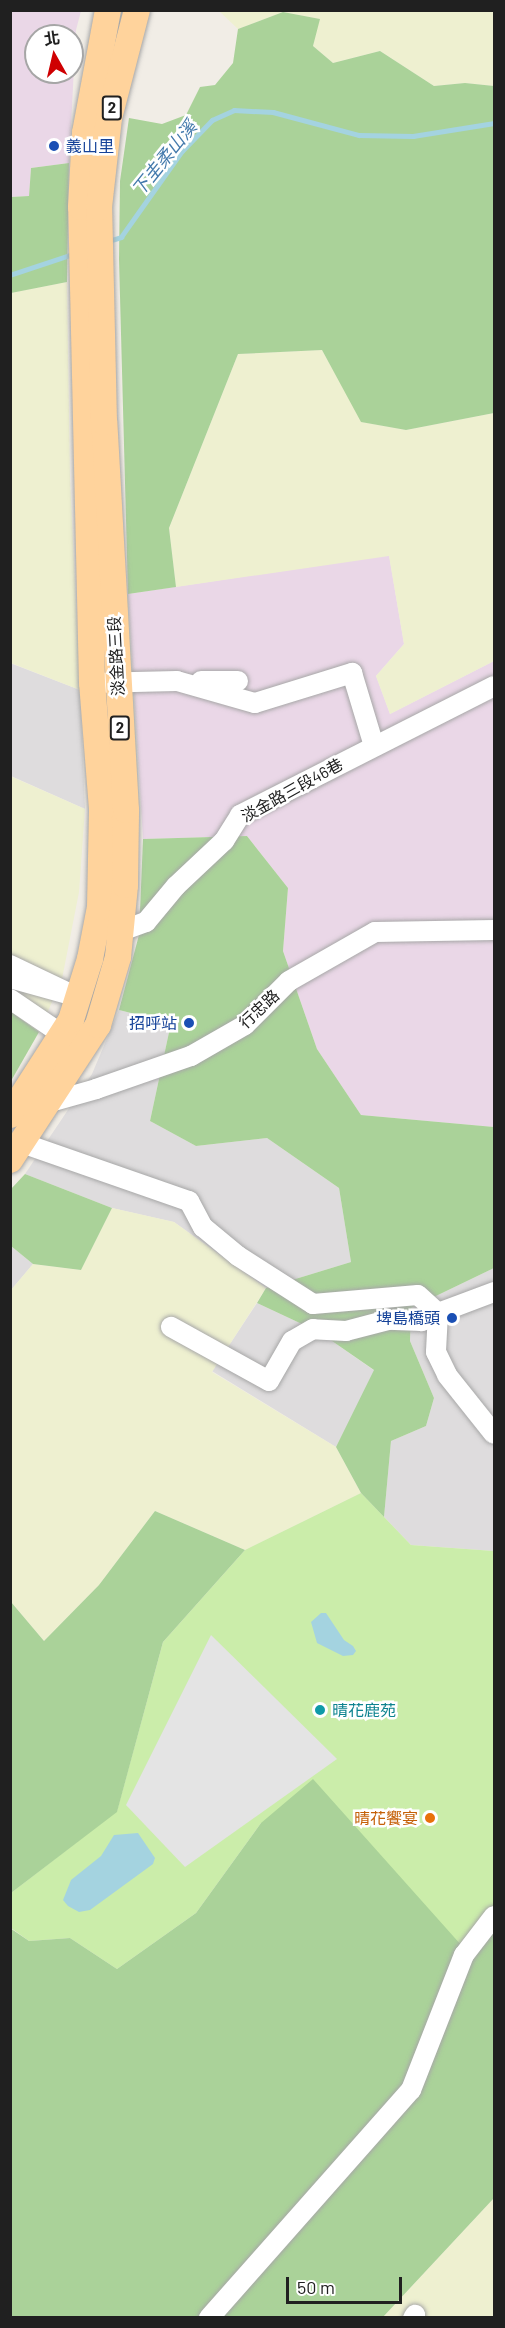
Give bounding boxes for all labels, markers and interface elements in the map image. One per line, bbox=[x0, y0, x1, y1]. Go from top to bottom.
north arrow bbox=[24, 24, 84, 84]
text: 北 bbox=[42, 27, 61, 48]
road number: 2 bbox=[102, 96, 122, 120]
water label: 下圭柔山溪 bbox=[127, 116, 201, 200]
place label: 義山里 bbox=[66, 136, 114, 156]
marker: 義山里 bbox=[47, 139, 61, 153]
street label: 淡金路三段 bbox=[104, 616, 128, 696]
road number: 2 bbox=[110, 716, 130, 740]
street label: 淡金路三段46巷 bbox=[238, 754, 346, 826]
street label: 行忠路 bbox=[235, 986, 283, 1032]
place label: 招呼站 bbox=[129, 1013, 177, 1033]
marker: 招呼站 bbox=[182, 1016, 196, 1030]
place label: 埤島橋頭 bbox=[376, 1308, 440, 1328]
marker: 埤島橋頭 bbox=[445, 1311, 459, 1325]
place label: 晴花鹿苑 bbox=[332, 1700, 396, 1720]
marker: 晴花鹿苑 bbox=[313, 1703, 327, 1717]
place label: 晴花饗宴 bbox=[354, 1808, 418, 1828]
marker: 晴花饗宴 bbox=[423, 1811, 437, 1825]
scale bar bbox=[289, 2265, 404, 2303]
text: 50 m bbox=[297, 2276, 335, 2298]

